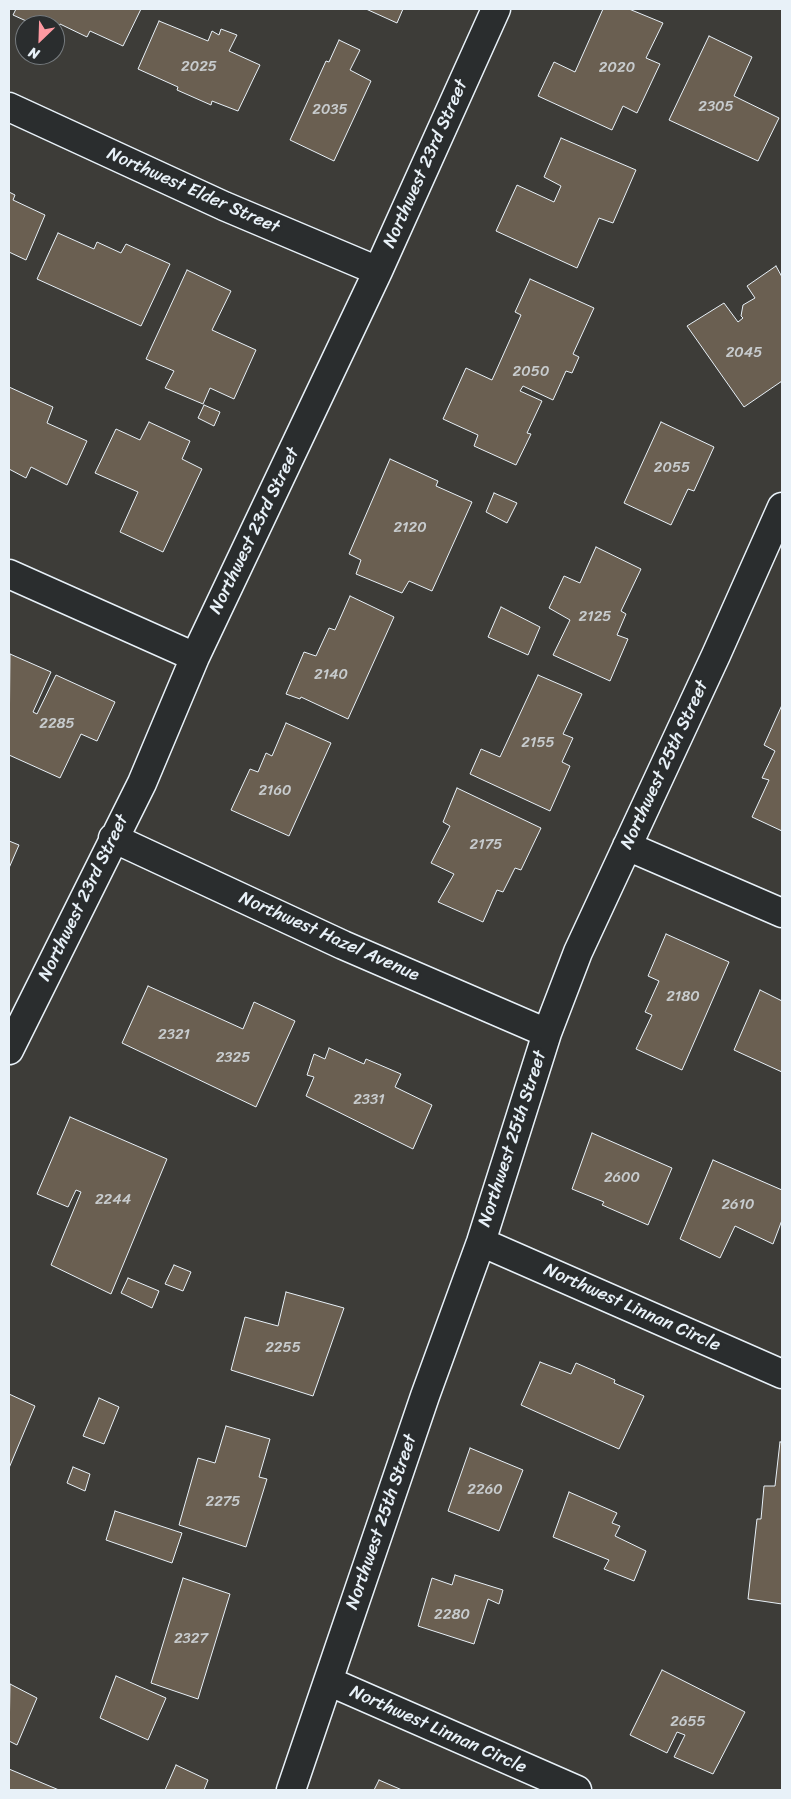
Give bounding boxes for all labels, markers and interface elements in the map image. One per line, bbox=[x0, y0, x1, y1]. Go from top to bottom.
north arrow bbox=[15, 15, 65, 65]
text: N bbox=[25, 40, 44, 67]
house number: 2025 bbox=[181, 58, 217, 76]
house number: 2020 bbox=[599, 59, 635, 77]
street label: Northwest 23rd Street bbox=[379, 76, 473, 252]
house number: 2305 bbox=[698, 98, 734, 116]
house number: 2035 bbox=[312, 101, 348, 119]
street label: Northwest Elder Street bbox=[103, 143, 283, 239]
house number: 2045 bbox=[726, 344, 762, 362]
house number: 2050 bbox=[513, 363, 549, 381]
street label: Northwest 23rd Street bbox=[205, 444, 305, 618]
house number: 2055 bbox=[654, 459, 690, 477]
house number: 2120 bbox=[393, 519, 427, 537]
house number: 2125 bbox=[579, 608, 611, 626]
house number: 2140 bbox=[314, 666, 348, 684]
street label: Northwest 25th Street bbox=[616, 677, 714, 853]
house number: 2285 bbox=[39, 715, 75, 733]
house number: 2155 bbox=[521, 734, 555, 752]
house number: 2160 bbox=[258, 782, 292, 800]
street label: Northwest 23rd Street bbox=[34, 811, 134, 985]
house number: 2175 bbox=[470, 836, 502, 854]
street label: Northwest Hazel Avenue bbox=[236, 887, 422, 987]
house number: 2180 bbox=[666, 988, 700, 1006]
house number: 2321 bbox=[158, 1026, 190, 1044]
street label: Northwest 25th Street bbox=[474, 1048, 552, 1230]
house number: 2325 bbox=[216, 1049, 250, 1067]
house number: 2331 bbox=[353, 1091, 385, 1109]
house number: 2600 bbox=[604, 1169, 640, 1187]
house number: 2244 bbox=[95, 1191, 131, 1209]
house number: 2610 bbox=[721, 1196, 755, 1214]
street label: Northwest Linnan Circle bbox=[540, 1259, 724, 1357]
house number: 2255 bbox=[265, 1339, 301, 1357]
street label: Northwest 25th Street bbox=[342, 1432, 422, 1612]
house number: 2260 bbox=[467, 1481, 503, 1499]
house number: 2275 bbox=[205, 1493, 241, 1511]
house number: 2280 bbox=[434, 1606, 470, 1624]
house number: 2327 bbox=[174, 1630, 208, 1648]
street label: Northwest Linnan Circle bbox=[346, 1681, 530, 1779]
house number: 2655 bbox=[670, 1713, 706, 1731]

